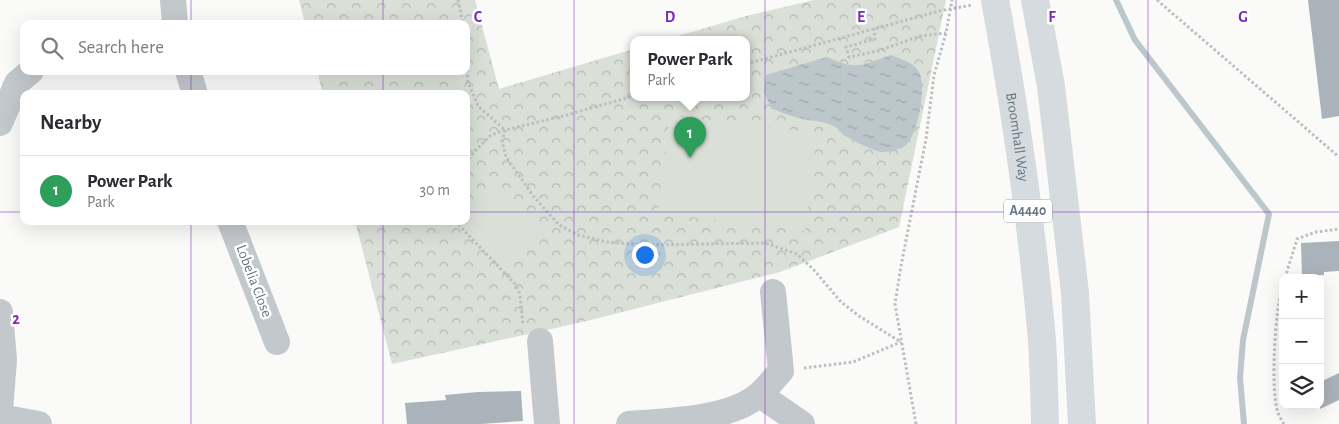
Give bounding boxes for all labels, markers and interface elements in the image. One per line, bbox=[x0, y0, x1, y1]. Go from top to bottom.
text: C bbox=[474, 9, 483, 25]
text: D bbox=[665, 9, 676, 25]
text: E bbox=[857, 9, 865, 25]
text: F bbox=[1048, 9, 1056, 25]
text: G bbox=[1238, 9, 1248, 25]
search box bbox=[20, 20, 470, 75]
icon: search bbox=[38, 34, 66, 62]
popup bbox=[630, 36, 750, 101]
text: Search here bbox=[78, 38, 164, 57]
text: Power Park bbox=[647, 50, 733, 69]
text: Park bbox=[647, 72, 675, 88]
street label: Broomhall Way bbox=[1004, 92, 1032, 183]
text: Nearby bbox=[40, 112, 101, 133]
pin: 1 bbox=[674, 117, 706, 158]
text: Power Park bbox=[87, 172, 173, 191]
text: 1 bbox=[53, 182, 59, 198]
text: 30 m bbox=[420, 182, 450, 198]
text: Park bbox=[87, 194, 115, 210]
road number: A4440 bbox=[1004, 200, 1052, 222]
your location bbox=[632, 242, 658, 268]
street label: Lobelia Close bbox=[233, 243, 275, 319]
map controls bbox=[1279, 274, 1324, 409]
button: + bbox=[1279, 274, 1324, 319]
text: 2 bbox=[12, 311, 20, 327]
button: − bbox=[1279, 319, 1324, 364]
button: layers bbox=[1279, 364, 1324, 409]

